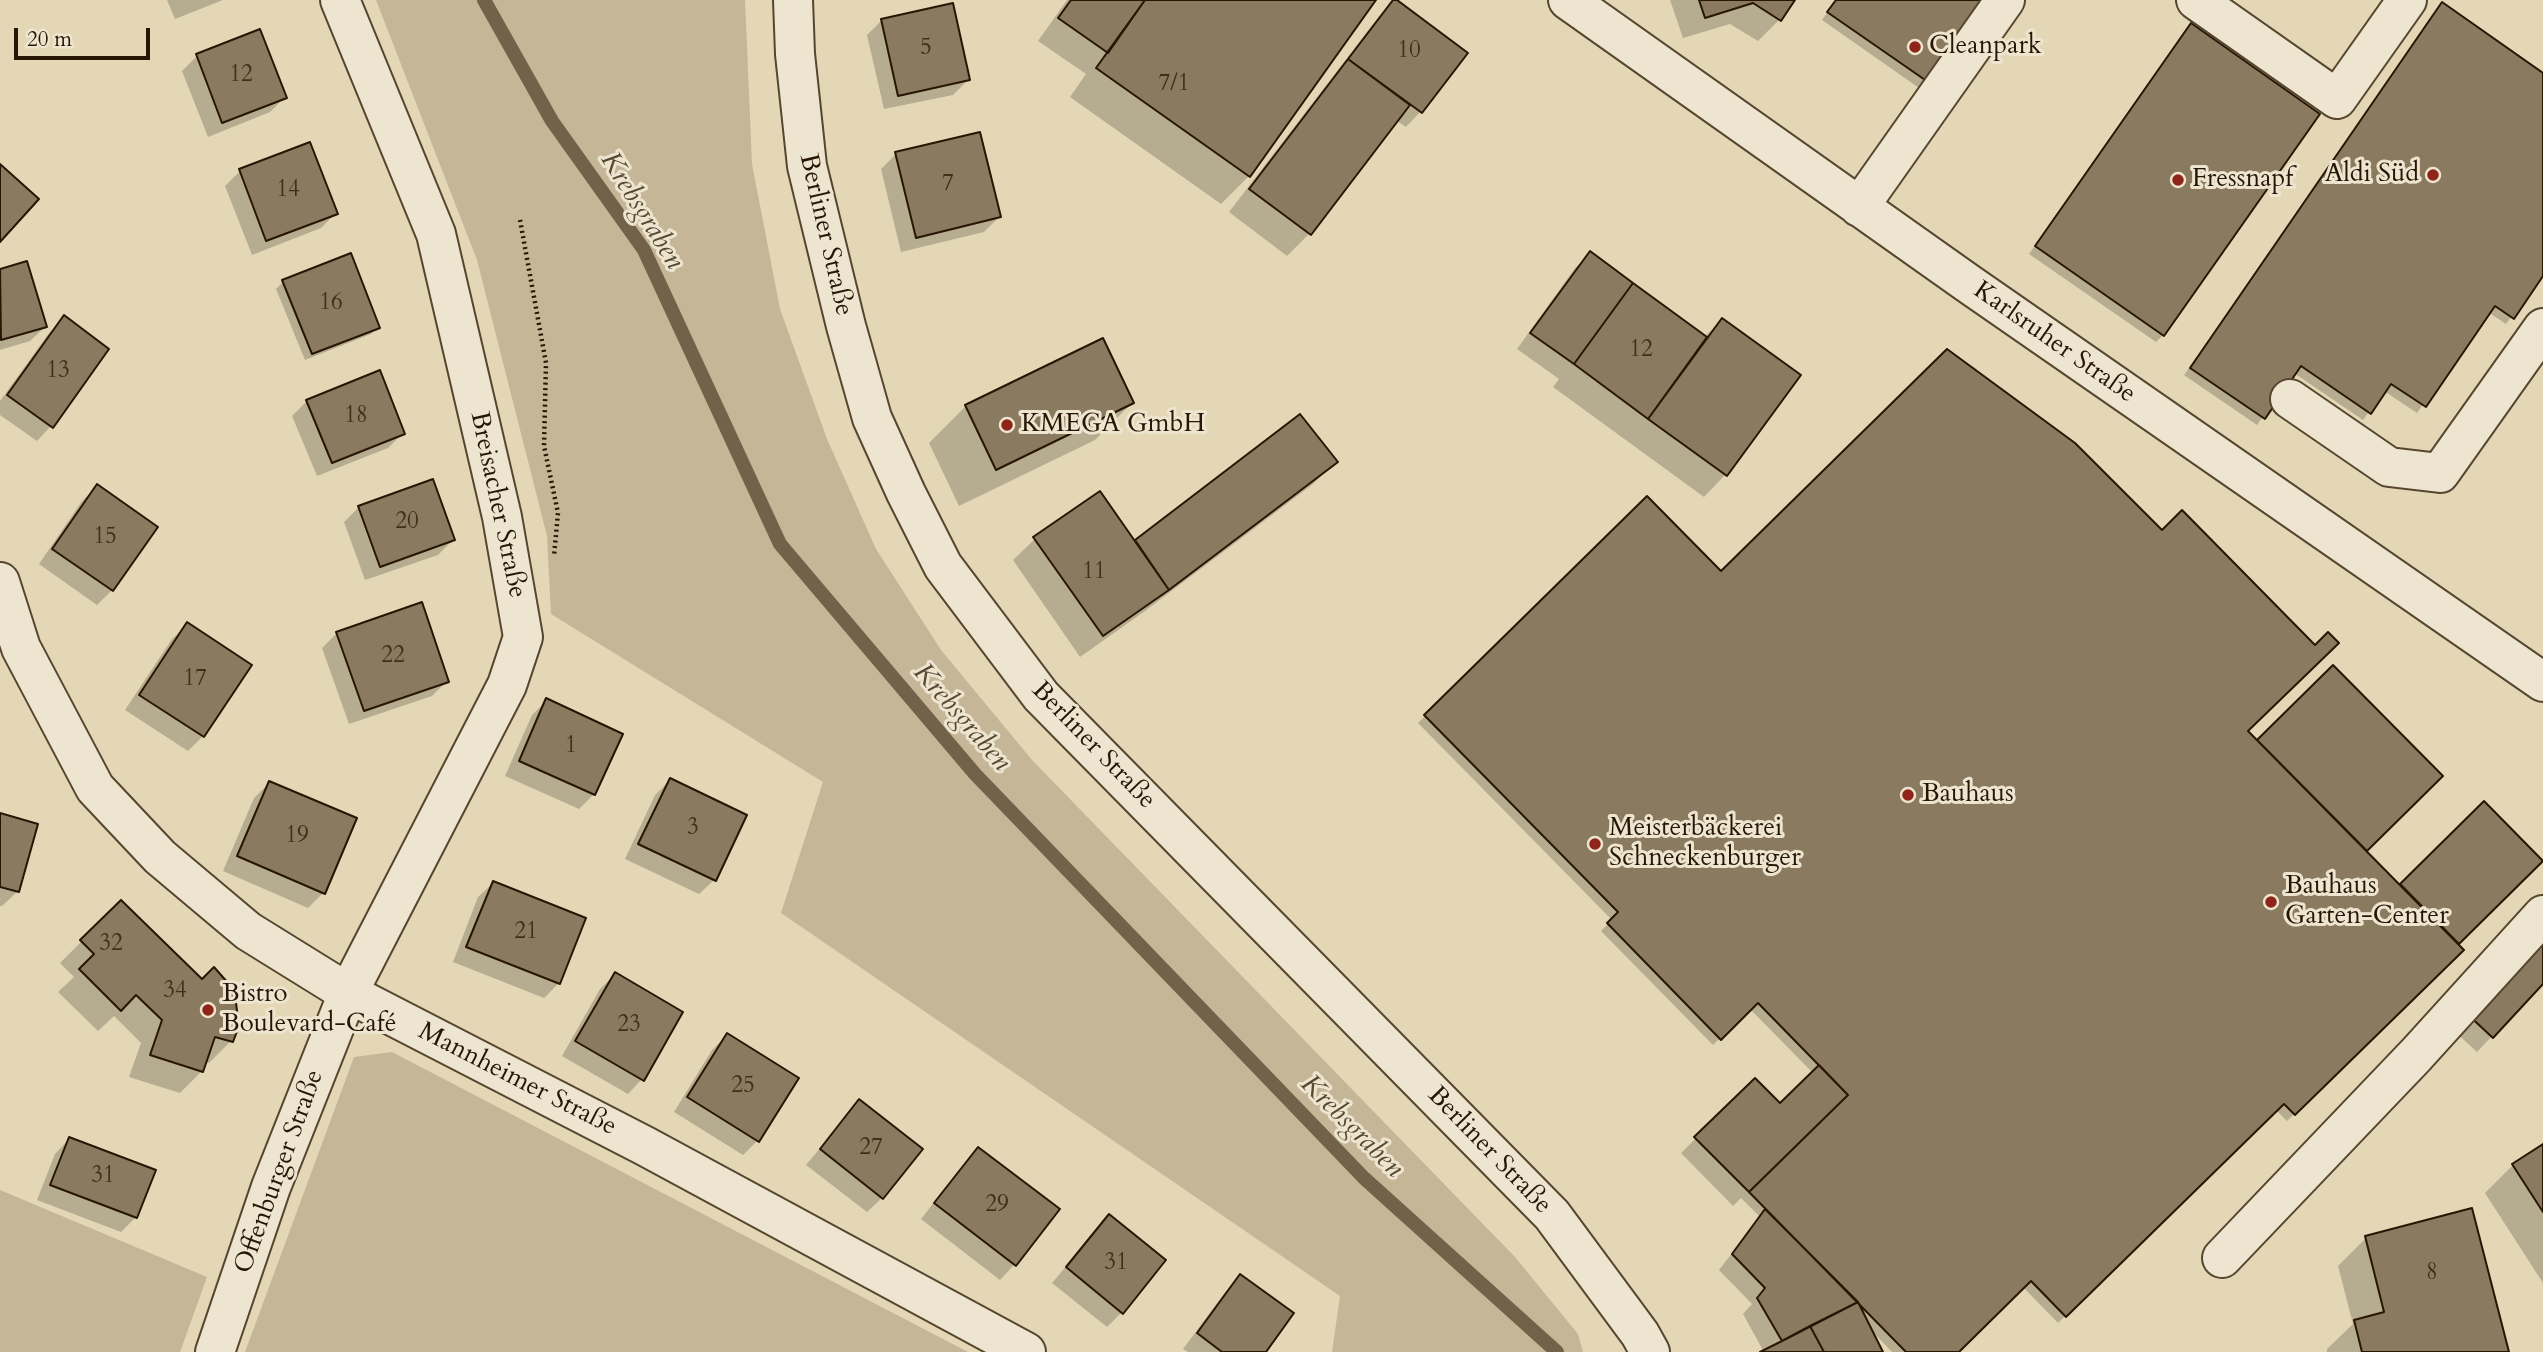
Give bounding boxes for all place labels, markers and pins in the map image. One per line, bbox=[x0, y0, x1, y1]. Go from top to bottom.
place label: Cleanpark bbox=[1929, 31, 2042, 63]
marker: Cleanpark bbox=[1907, 39, 1923, 55]
place label: Aldi Süd bbox=[2325, 159, 2419, 191]
place label: Fressnapf bbox=[2192, 164, 2293, 196]
marker: Aldi Süd bbox=[2425, 167, 2441, 183]
marker: Fressnapf bbox=[2170, 172, 2186, 188]
place label: KMEGA GmbH bbox=[1021, 409, 1205, 441]
marker: KMEGA GmbH bbox=[999, 417, 1015, 433]
place label: Bauhaus bbox=[1922, 779, 2014, 811]
marker: Bauhaus bbox=[1900, 787, 1916, 803]
place label: Meisterbäckerei Schneckenburger bbox=[1609, 813, 1801, 874]
marker: Meisterbäckerei Schneckenburger bbox=[1587, 836, 1603, 852]
place label: Bauhaus Garten-Center bbox=[2285, 871, 2449, 932]
marker: Bauhaus Garten-Center bbox=[2263, 894, 2279, 910]
place label: Bistro Boulevard-Café bbox=[222, 979, 397, 1040]
marker: Bistro Boulevard-Café bbox=[200, 1002, 216, 1018]

